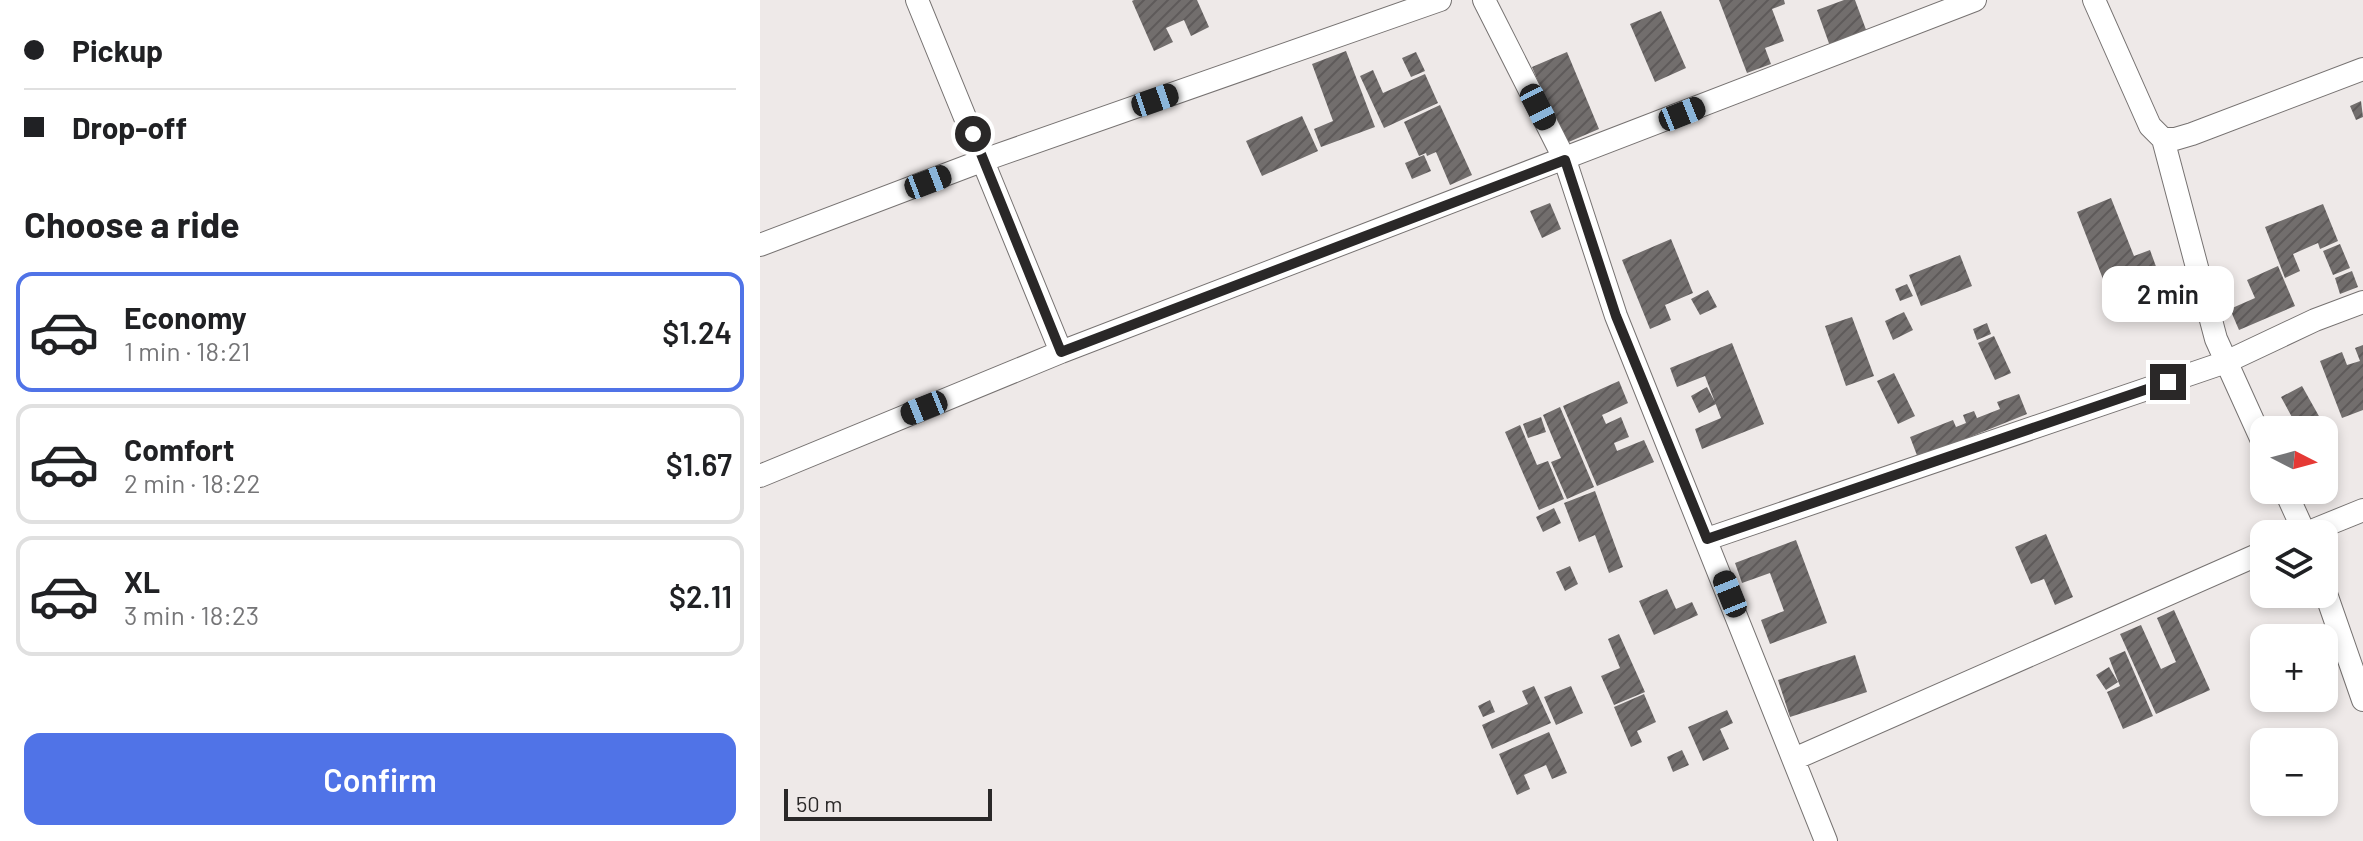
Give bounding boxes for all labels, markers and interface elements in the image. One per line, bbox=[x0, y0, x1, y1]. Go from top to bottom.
text: Pickup bbox=[72, 32, 163, 68]
car bbox=[1516, 80, 1560, 134]
car bbox=[1128, 81, 1182, 119]
car bbox=[1655, 94, 1709, 134]
text: Drop-off bbox=[72, 109, 187, 145]
route start bbox=[955, 116, 991, 152]
car bbox=[901, 162, 955, 202]
text: Choose a ride bbox=[24, 202, 240, 245]
callout: 2 min bbox=[2102, 266, 2234, 322]
text: 2 min bbox=[2137, 278, 2199, 309]
icon: car bbox=[28, 296, 100, 368]
text: Economy bbox=[124, 299, 247, 335]
text: $1.24 bbox=[662, 314, 732, 350]
text: 1 min · 18:21 bbox=[124, 335, 250, 366]
route end bbox=[2150, 364, 2186, 400]
car bbox=[897, 388, 951, 428]
north arrow bbox=[2250, 416, 2338, 504]
map controls bbox=[2250, 416, 2338, 816]
icon: car bbox=[28, 428, 100, 500]
text: Comfort bbox=[124, 431, 234, 467]
text: $1.67 bbox=[666, 446, 732, 482]
text: 2 min · 18:22 bbox=[124, 467, 260, 498]
button: layers bbox=[2250, 520, 2338, 608]
icon: car bbox=[28, 560, 100, 632]
text: XL bbox=[124, 563, 160, 599]
car bbox=[1710, 567, 1750, 621]
text: $2.11 bbox=[669, 578, 732, 614]
text: 3 min · 18:23 bbox=[124, 599, 259, 630]
button: + bbox=[2250, 624, 2338, 712]
button: − bbox=[2250, 728, 2338, 816]
button: Confirm bbox=[24, 733, 736, 825]
scale bar bbox=[784, 785, 992, 821]
text: 50 m bbox=[796, 790, 842, 816]

